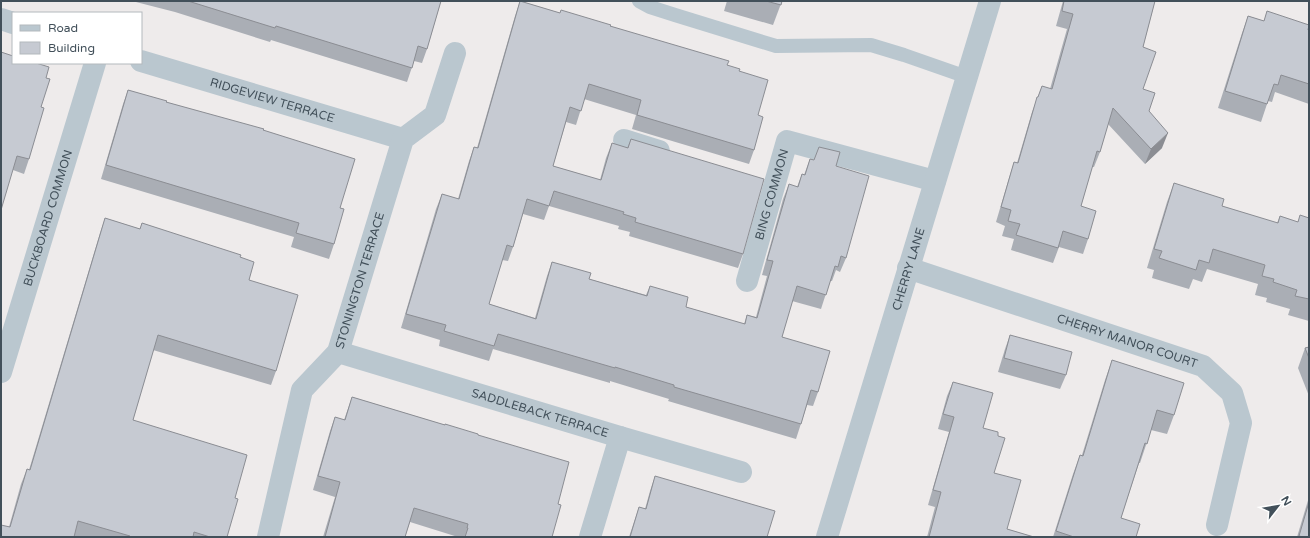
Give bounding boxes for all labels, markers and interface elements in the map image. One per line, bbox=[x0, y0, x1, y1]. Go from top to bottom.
legend bbox=[12, 12, 142, 64]
text: Road bbox=[48, 21, 78, 35]
text: Building bbox=[48, 41, 95, 55]
street label: RIDGEVIEW TERRACE bbox=[208, 75, 337, 125]
street label: BING COMMON bbox=[752, 147, 791, 242]
street label: BUCKBOARD COMMON bbox=[21, 148, 75, 288]
street label: STONINGTON TERRACE bbox=[332, 210, 387, 350]
street label: CHERRY LANE bbox=[889, 226, 928, 312]
street label: CHERRY MANOR COURT bbox=[1055, 311, 1200, 371]
street label: SADDLEBACK TERRACE bbox=[470, 386, 611, 440]
north arrow bbox=[1258, 486, 1298, 526]
text: N bbox=[1278, 494, 1294, 508]

